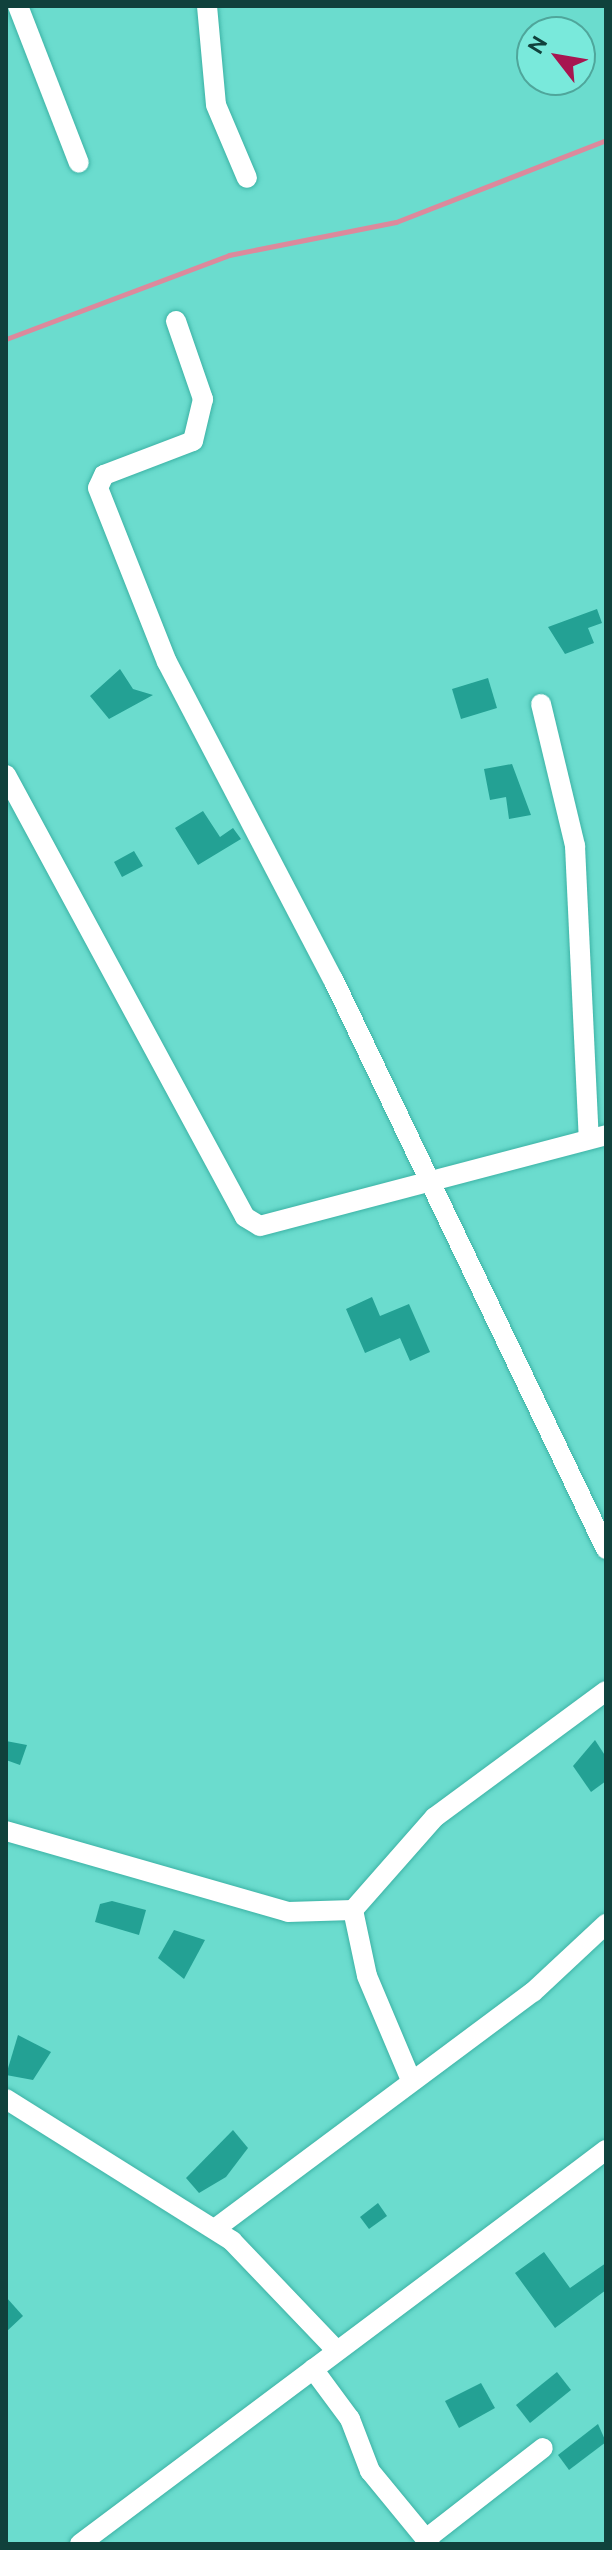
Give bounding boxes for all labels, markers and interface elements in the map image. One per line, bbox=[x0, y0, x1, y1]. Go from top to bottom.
north arrow bbox=[516, 16, 596, 96]
text: N bbox=[522, 31, 552, 58]

